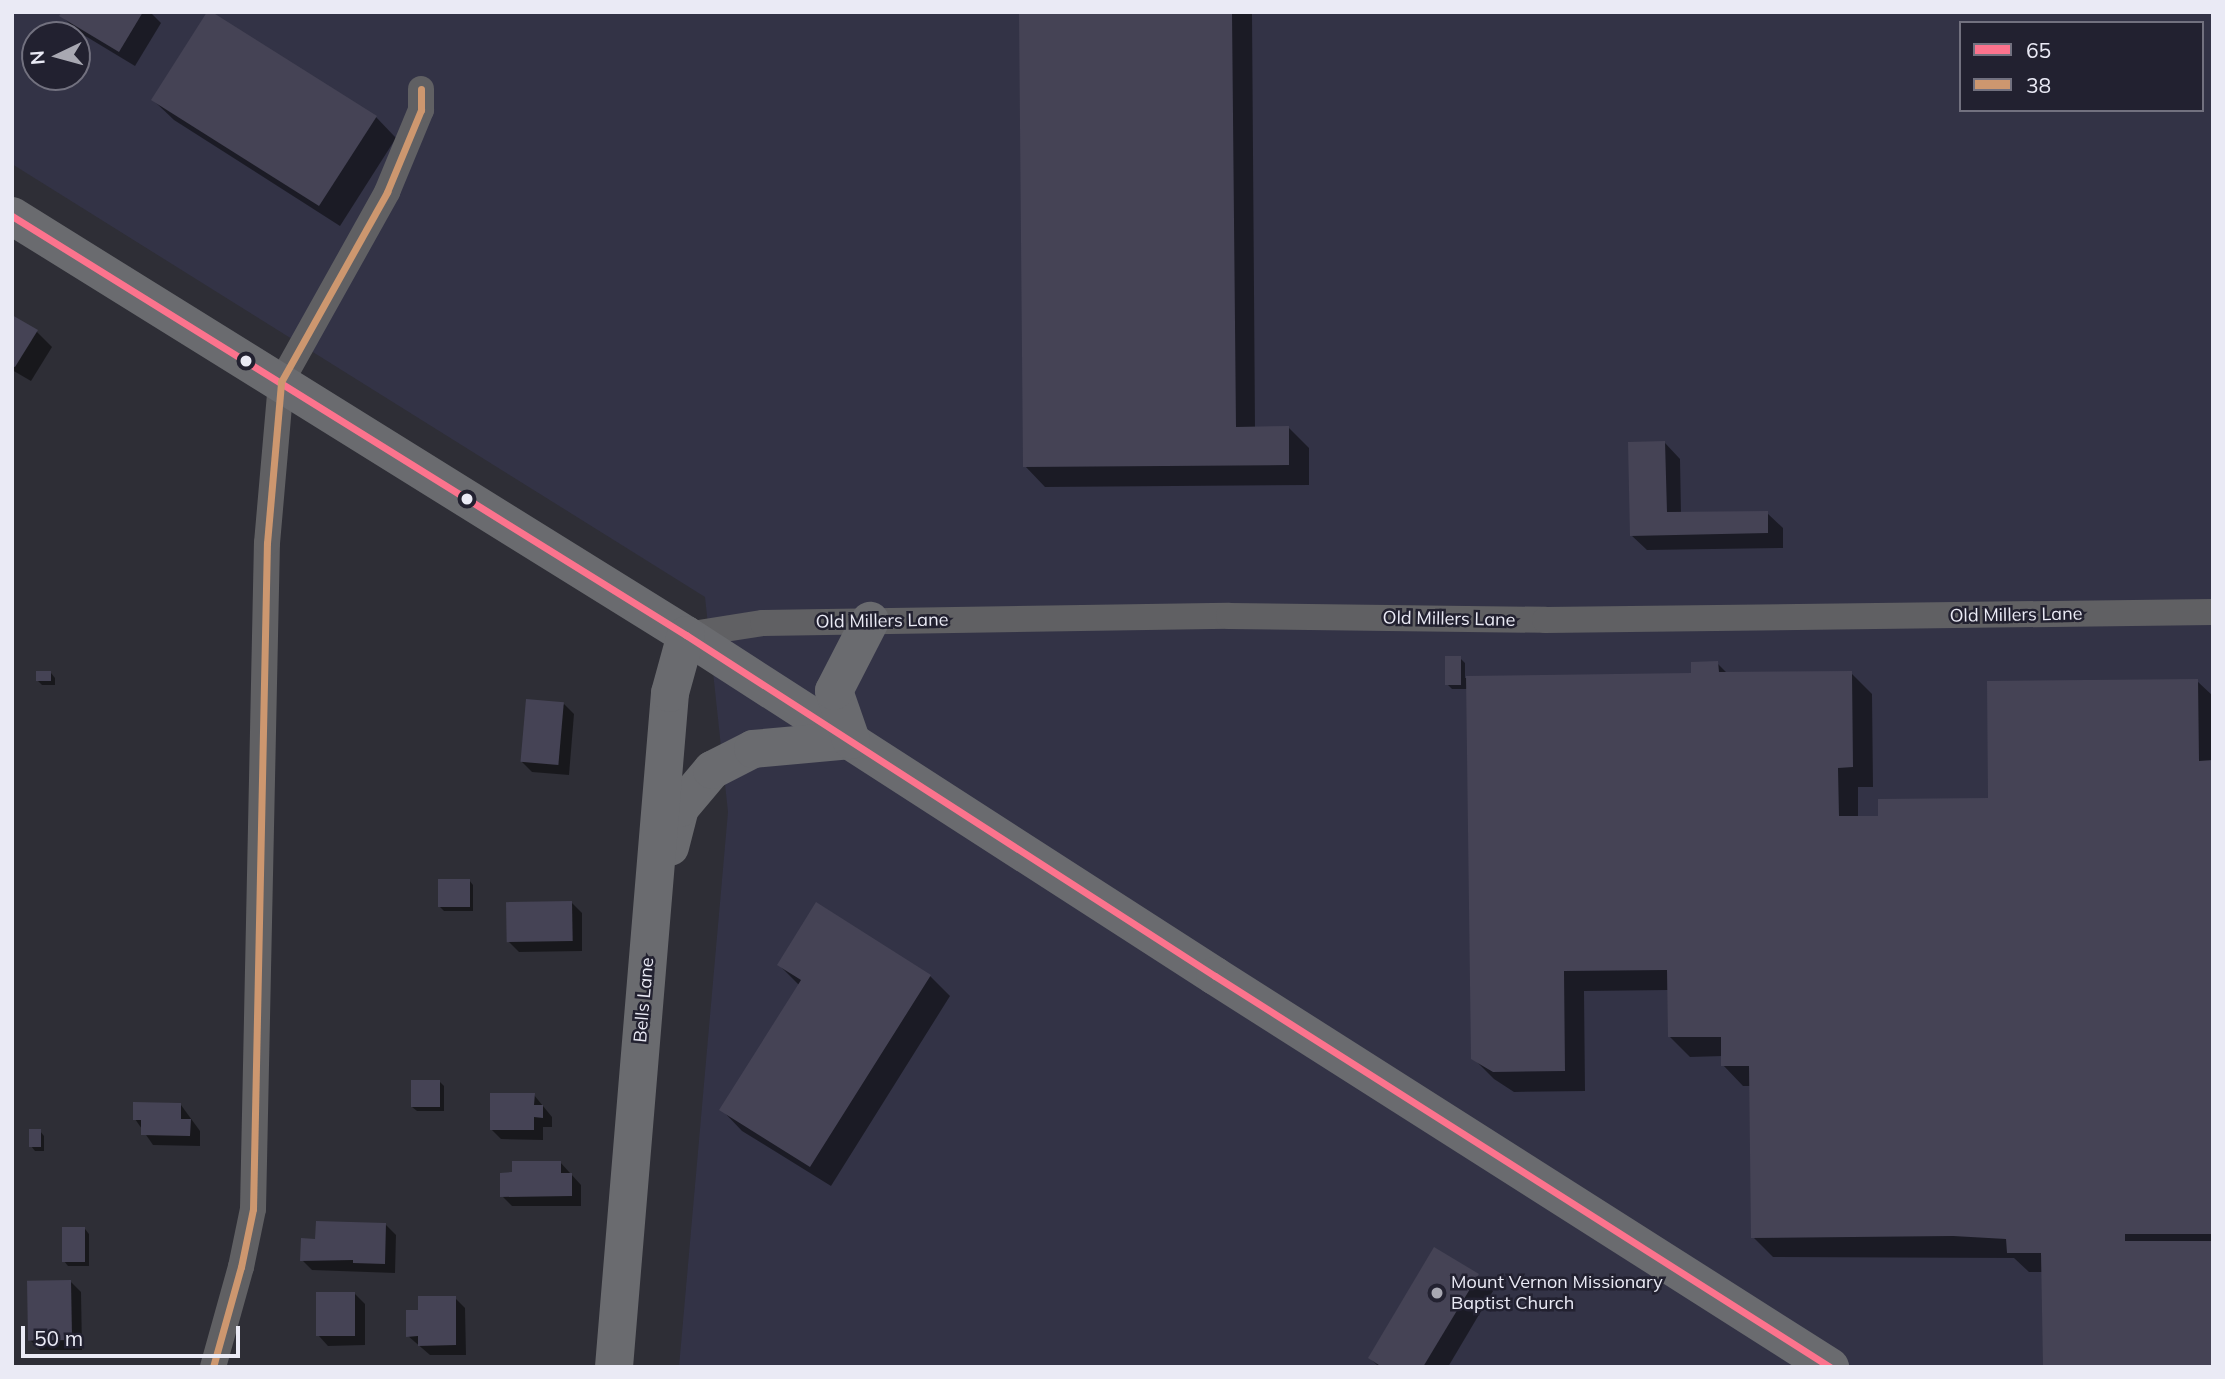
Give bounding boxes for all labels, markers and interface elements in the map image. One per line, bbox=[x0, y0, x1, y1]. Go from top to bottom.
north arrow bbox=[21, 21, 91, 91]
legend bbox=[1959, 21, 2204, 112]
text: 65 bbox=[2026, 37, 2051, 63]
text: N bbox=[24, 49, 50, 66]
text: 38 bbox=[2026, 72, 2051, 98]
unlabelled marker bbox=[239, 354, 253, 368]
unlabelled marker bbox=[460, 492, 474, 506]
street label: Old Millers Lane bbox=[1949, 603, 2083, 627]
street label: Old Millers Lane bbox=[1382, 607, 1516, 631]
street label: Old Millers Lane bbox=[815, 609, 949, 633]
street label: Bells Lane bbox=[630, 957, 658, 1043]
place label: Mount Vernon Missionary Baptist Church bbox=[1451, 1272, 1663, 1314]
marker: Mount Vernon Missionary Baptist Church bbox=[1429, 1285, 1445, 1301]
scale bar bbox=[24, 1312, 243, 1356]
text: 50 m bbox=[34, 1325, 83, 1351]

